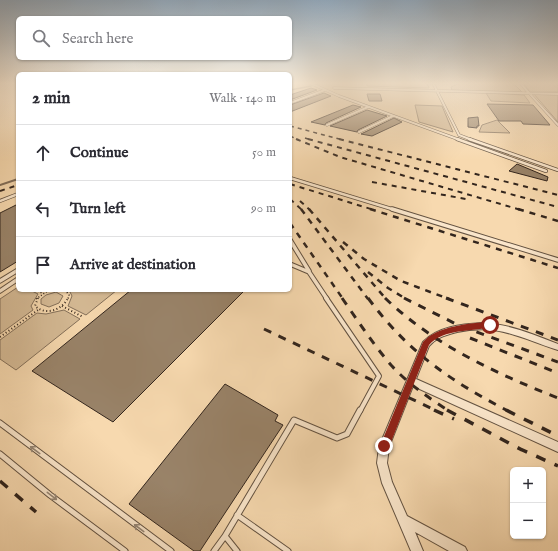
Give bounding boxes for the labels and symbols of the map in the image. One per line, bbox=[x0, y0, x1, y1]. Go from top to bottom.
route start bbox=[481, 316, 499, 334]
route end bbox=[375, 437, 393, 455]
one-way arrow bbox=[30, 446, 41, 454]
one-way arrow bbox=[46, 492, 57, 501]
one-way arrow bbox=[134, 523, 145, 532]

